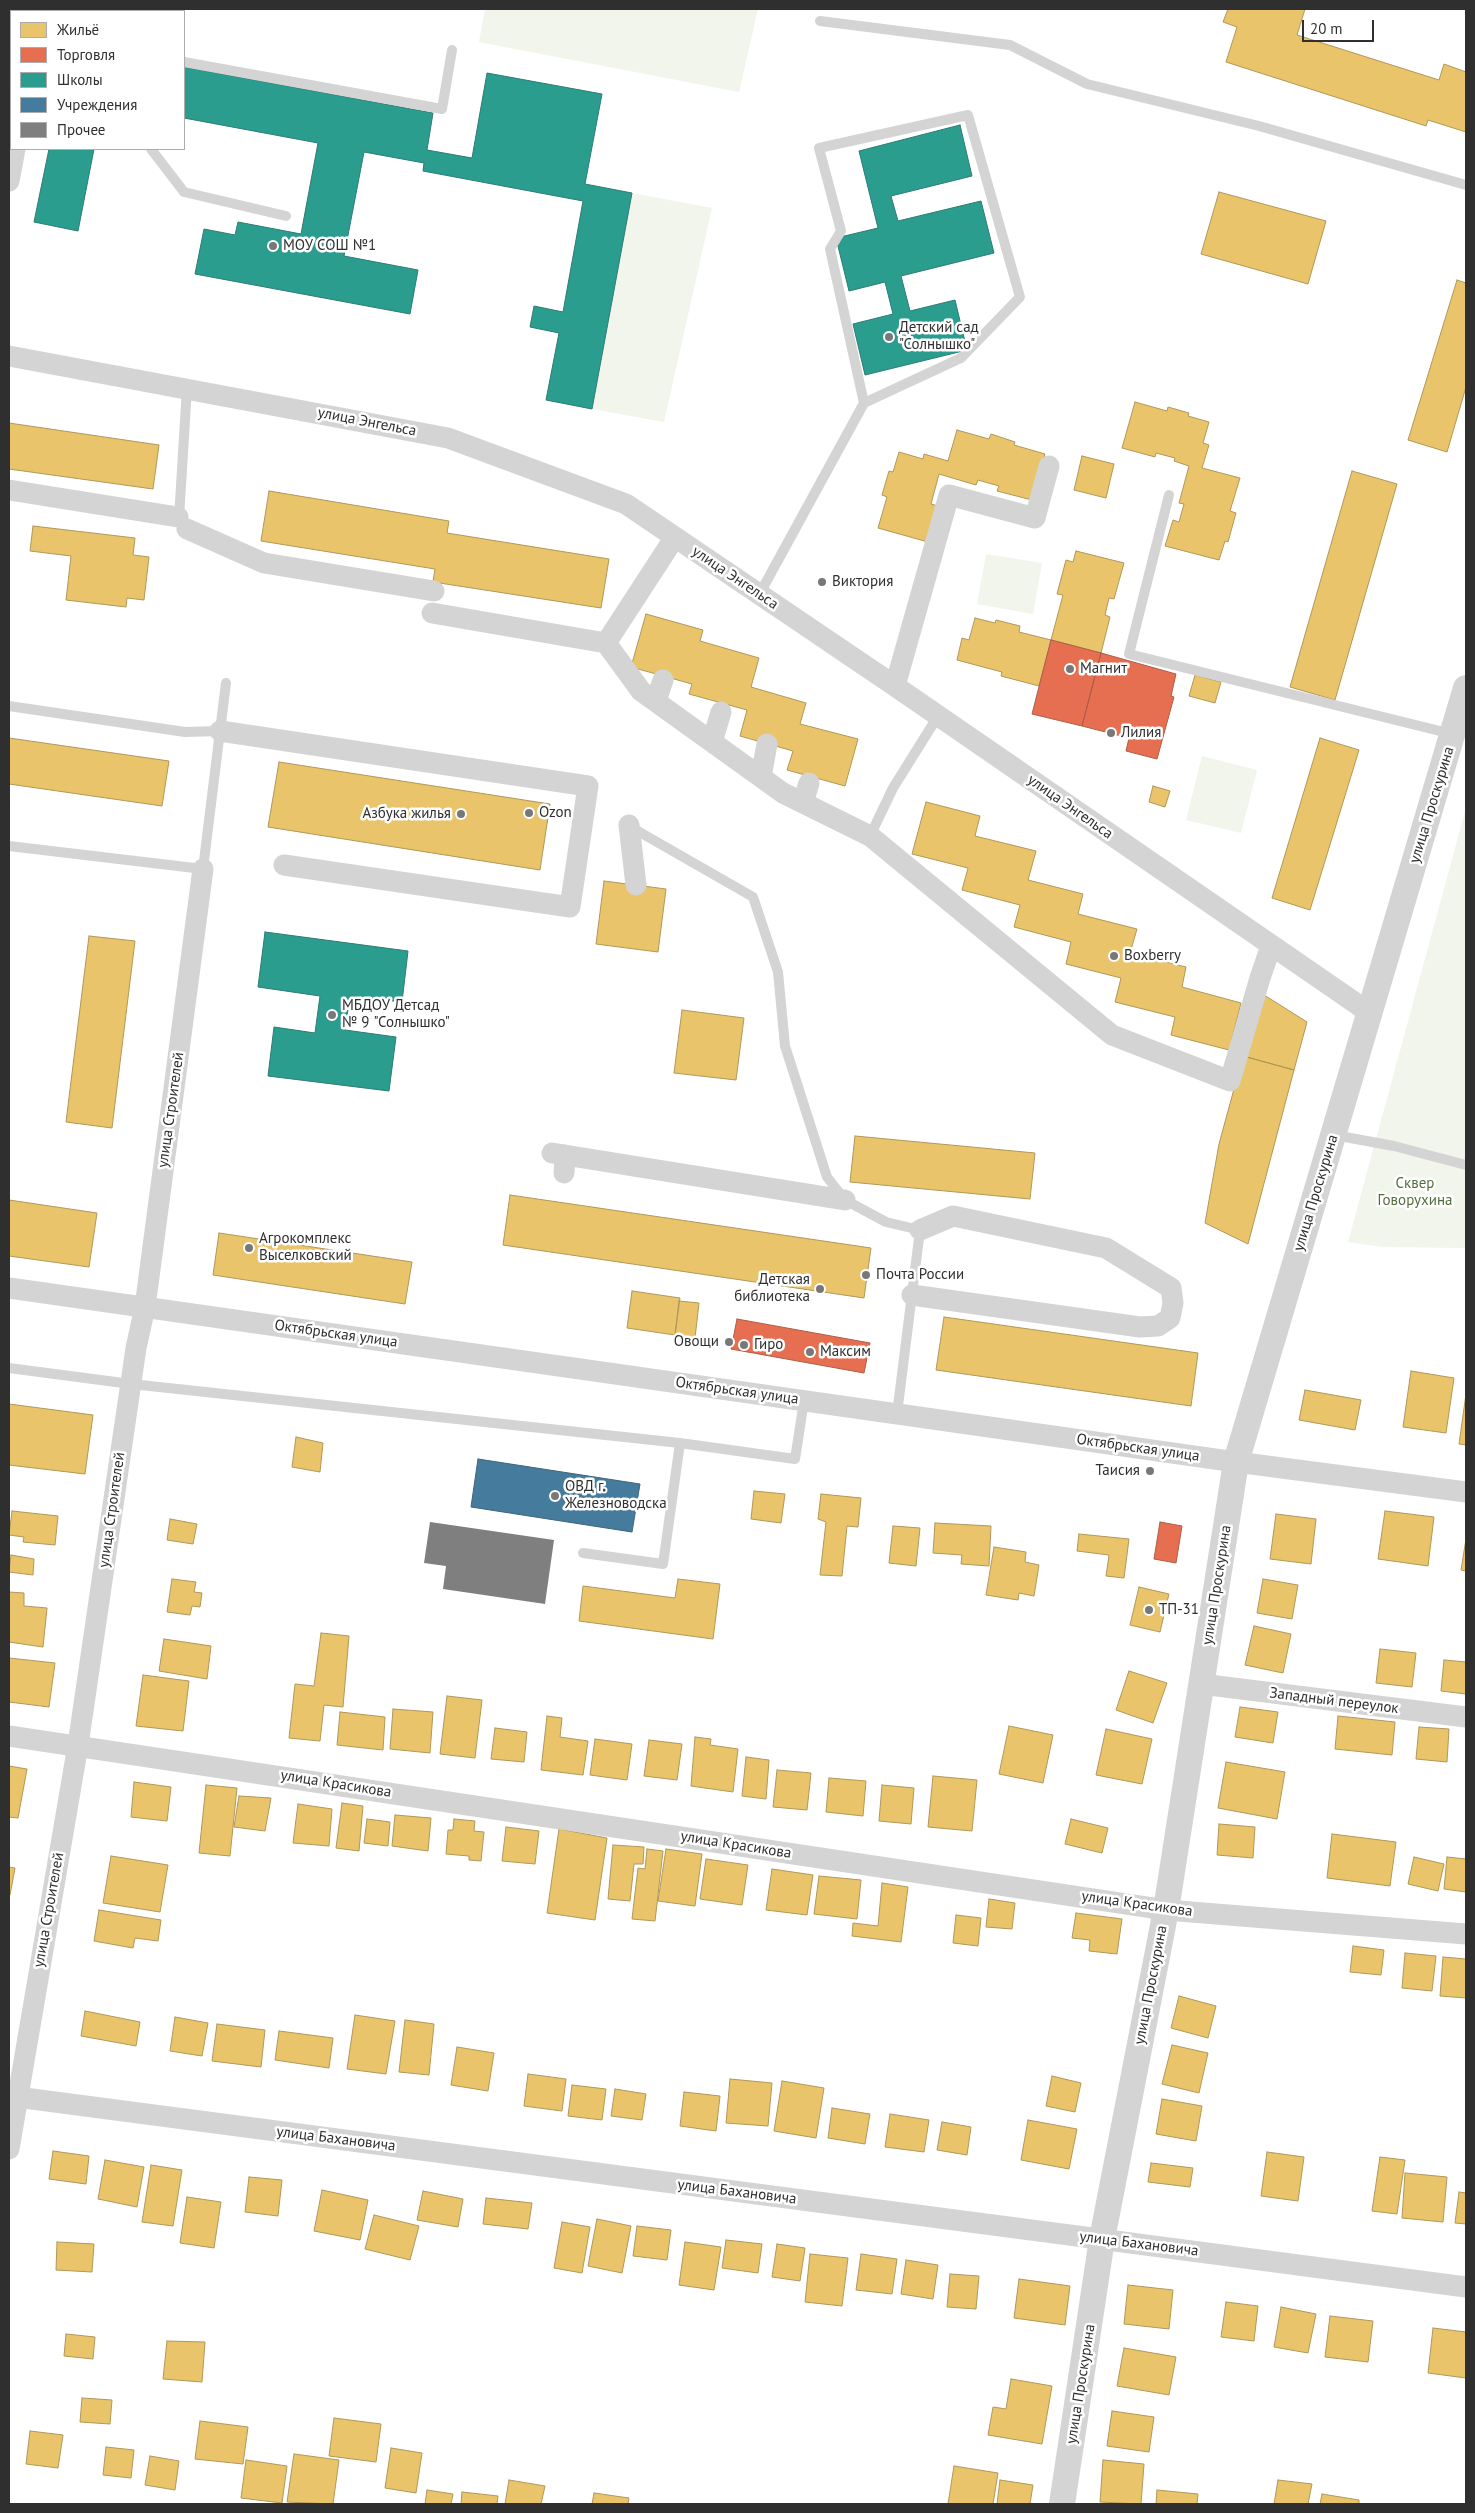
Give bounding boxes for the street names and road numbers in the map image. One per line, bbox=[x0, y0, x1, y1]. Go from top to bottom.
street label: улица Энгельса bbox=[316, 404, 418, 440]
street label: улица Энгельса bbox=[688, 543, 782, 613]
street label: улица Проскурина bbox=[1406, 745, 1458, 865]
street label: улица Энгельса bbox=[1024, 771, 1116, 843]
street label: улица Строителей bbox=[154, 1051, 188, 1169]
street label: улица Проскурина bbox=[1290, 1133, 1342, 1253]
street label: Октябрьская улица bbox=[273, 1316, 399, 1352]
street label: Октябрьская улица bbox=[674, 1373, 800, 1409]
street label: Октябрьская улица bbox=[1075, 1430, 1201, 1466]
street label: улица Строителей bbox=[95, 1451, 129, 1569]
street label: улица Проскурина bbox=[1199, 1524, 1235, 1646]
street label: Западный переулок bbox=[1268, 1684, 1400, 1718]
street label: улица Красикова bbox=[279, 1766, 393, 1802]
street label: улица Красикова bbox=[679, 1827, 793, 1863]
street label: улица Строителей bbox=[30, 1851, 68, 1969]
street label: улица Красикова bbox=[1080, 1887, 1194, 1921]
street label: улица Проскурина bbox=[1131, 1924, 1171, 2046]
street label: улица Бахановича bbox=[276, 2123, 396, 2155]
street label: улица Бахановича bbox=[677, 2176, 797, 2208]
street label: улица Бахановича bbox=[1079, 2228, 1199, 2260]
street label: улица Проскурина bbox=[1063, 2323, 1099, 2445]

